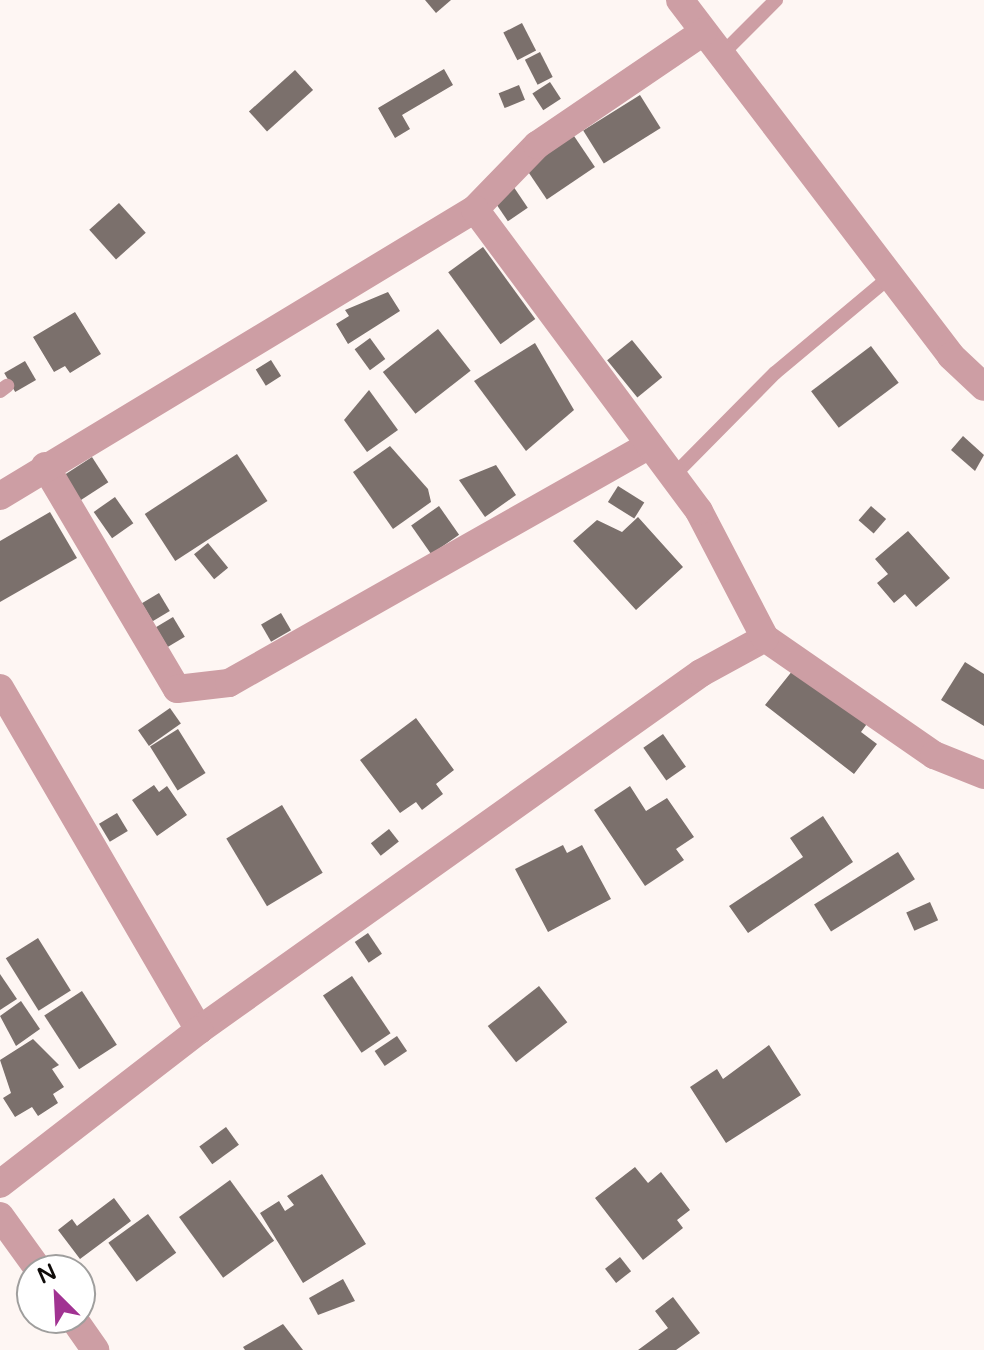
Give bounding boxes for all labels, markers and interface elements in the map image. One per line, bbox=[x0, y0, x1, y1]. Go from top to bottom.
north arrow bbox=[16, 1254, 96, 1334]
text: N bbox=[34, 1258, 60, 1289]

